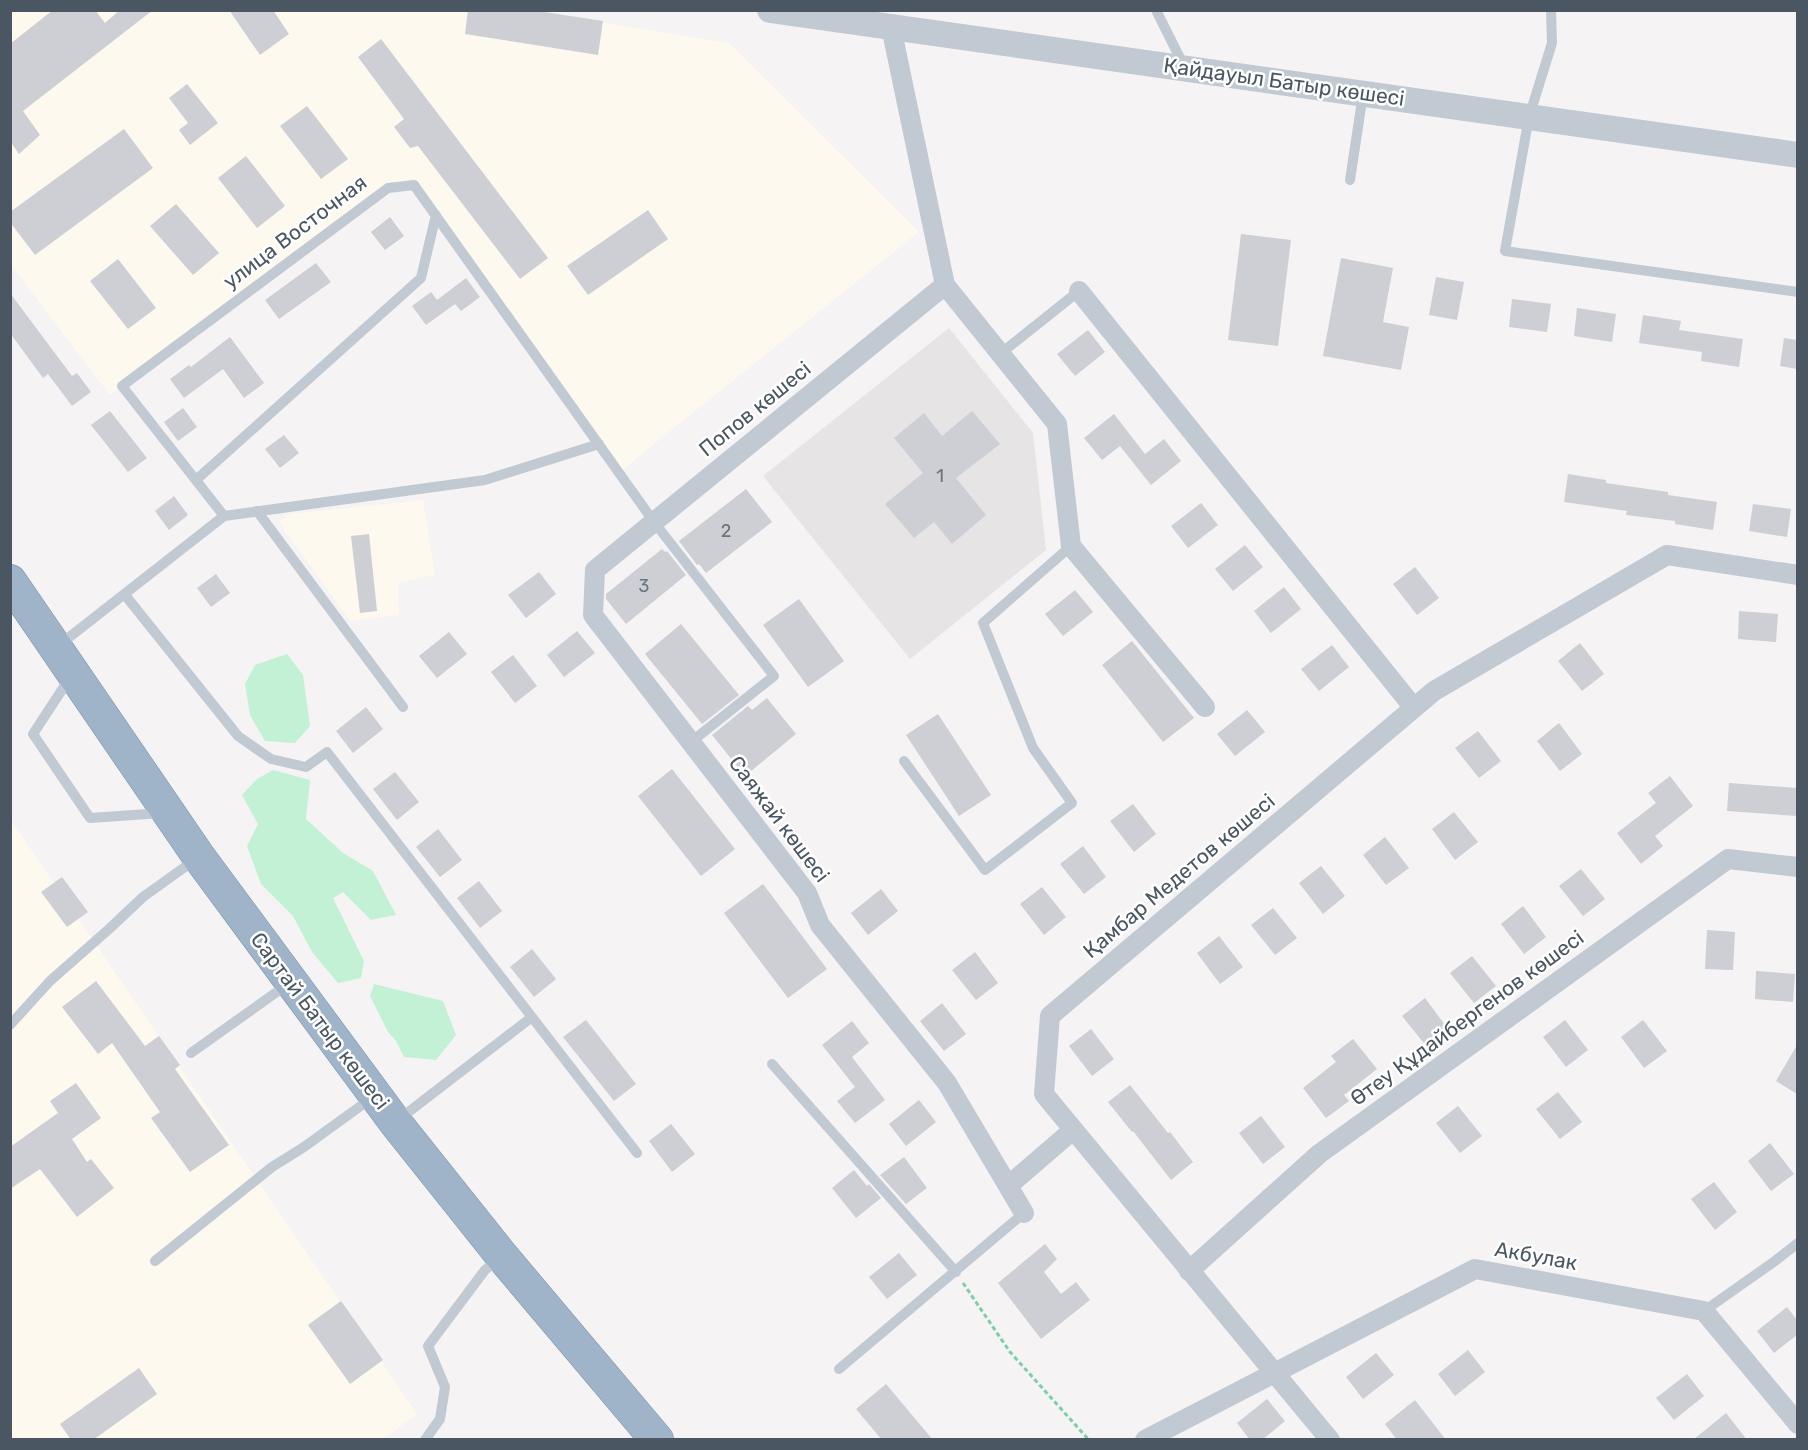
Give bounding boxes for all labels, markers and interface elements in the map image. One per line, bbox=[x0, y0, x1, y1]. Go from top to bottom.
street label: Қайдауыл Батыр көшесі bbox=[1162, 52, 1406, 111]
street label: улица Восточная bbox=[218, 169, 371, 294]
street label: Попов көшесі bbox=[694, 356, 816, 461]
house number: 1 bbox=[936, 465, 944, 487]
house number: 2 bbox=[721, 520, 731, 542]
house number: 3 bbox=[639, 575, 649, 597]
street label: Саяжай көшесі bbox=[724, 751, 835, 887]
street label: Қамбар Медетов көшесі bbox=[1078, 788, 1280, 963]
street label: Өтеу Құдайбергенов көшесі bbox=[1345, 925, 1588, 1111]
street label: Сартай Батыр көшесі bbox=[246, 927, 395, 1114]
street label: Акбулак bbox=[1493, 1236, 1579, 1275]

